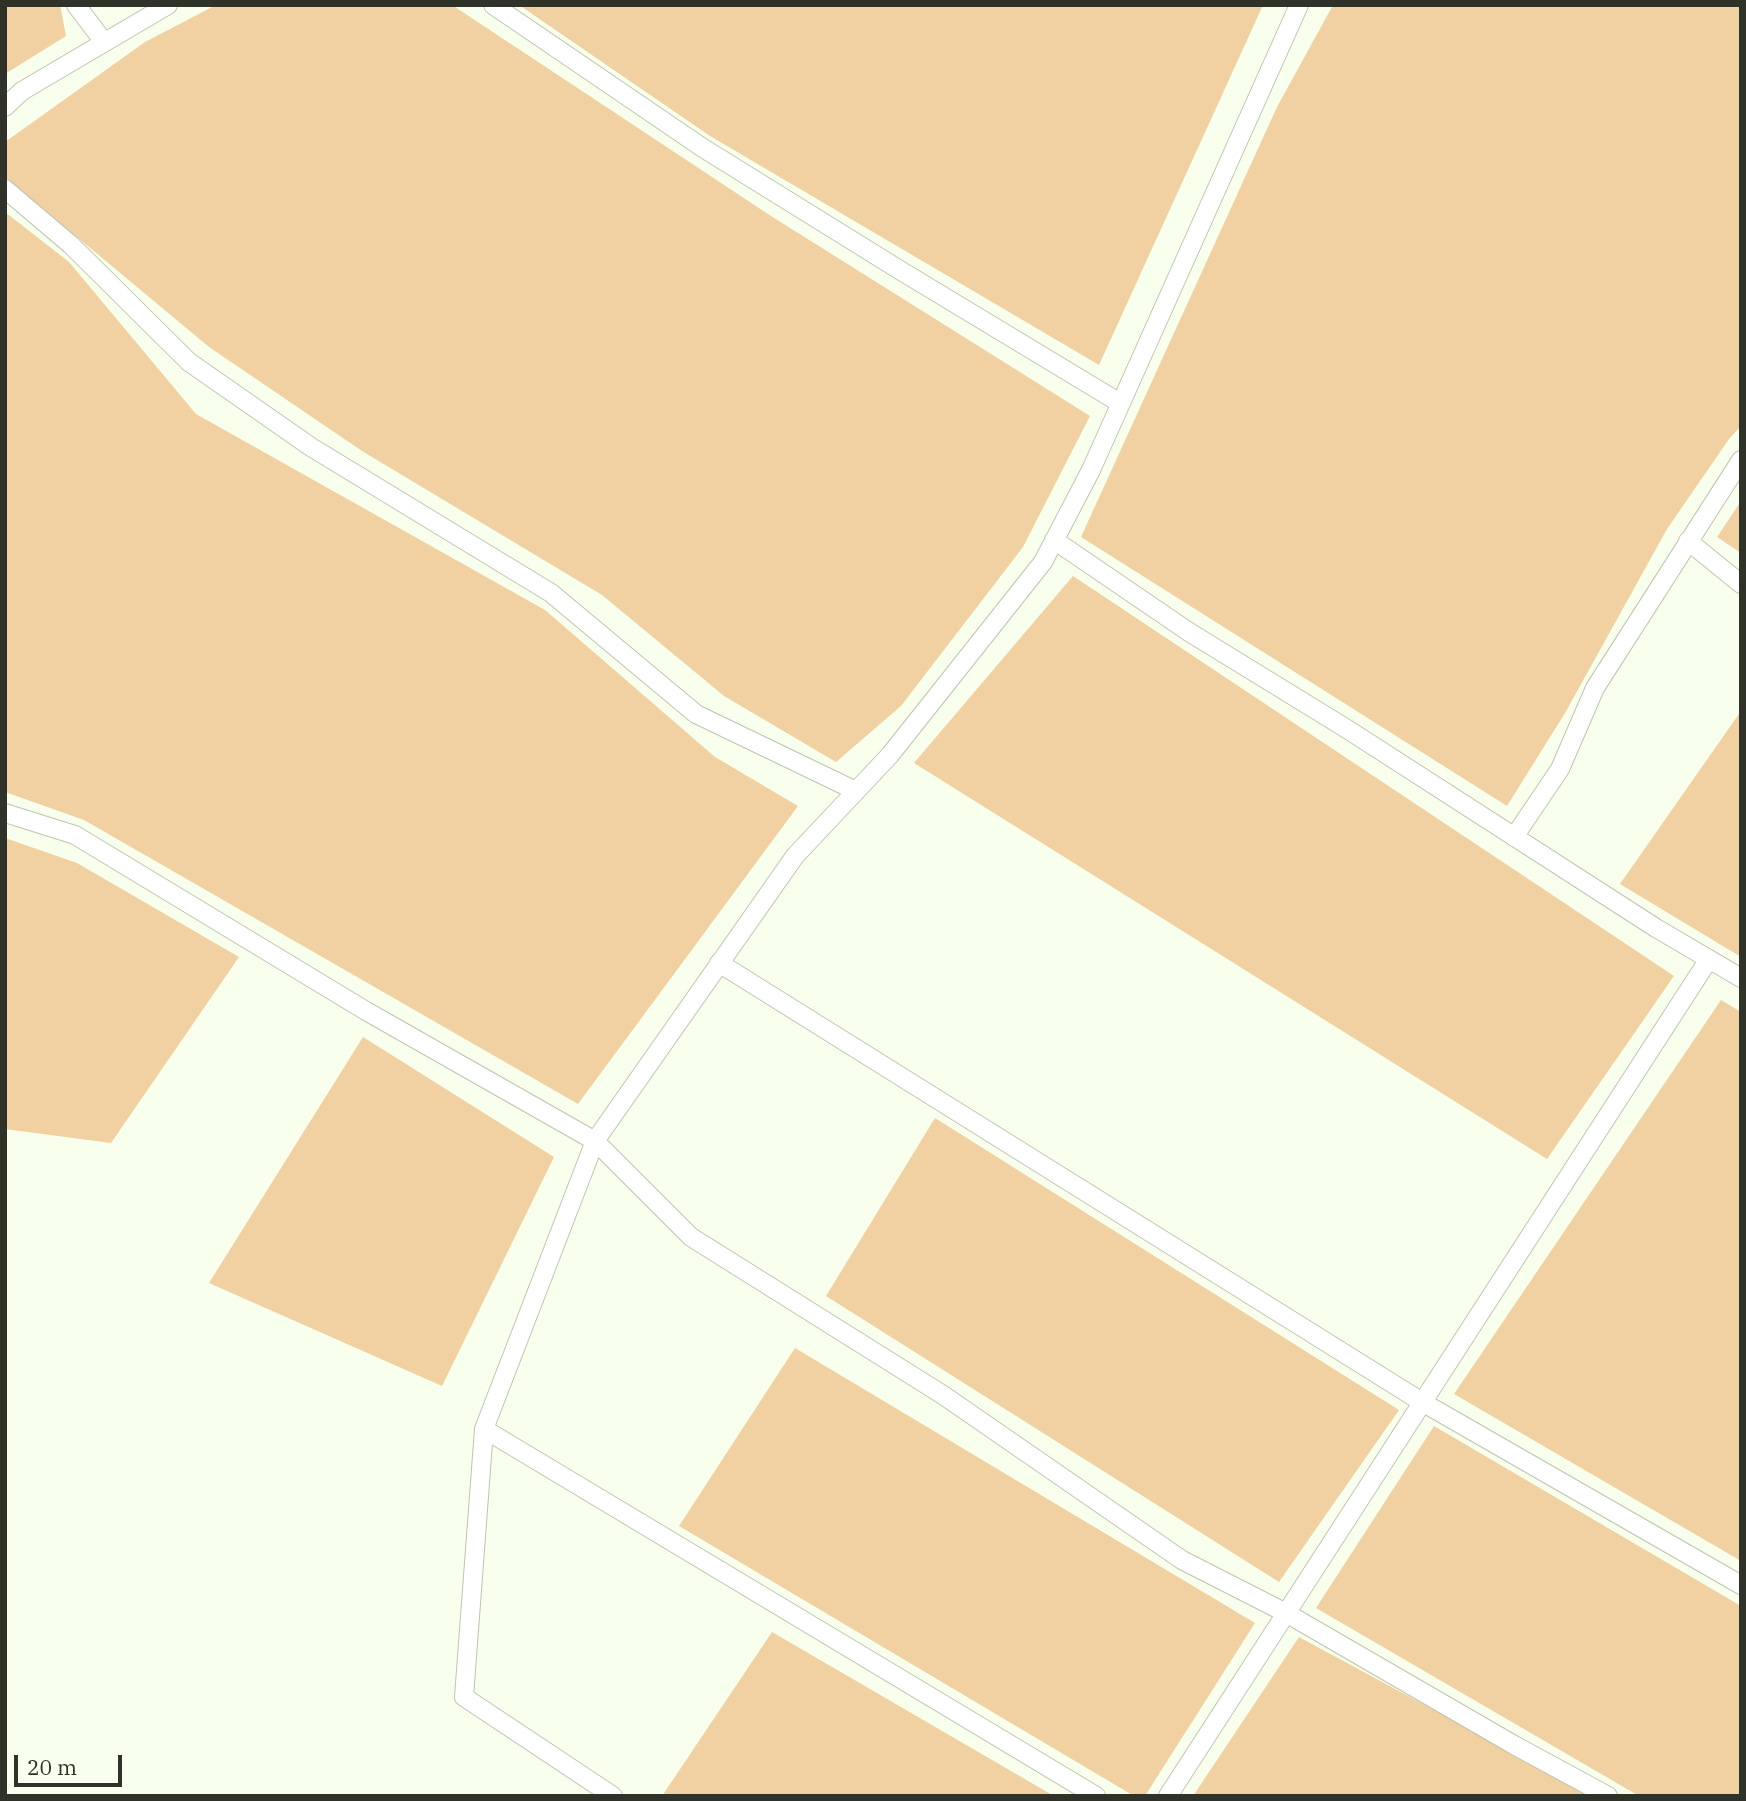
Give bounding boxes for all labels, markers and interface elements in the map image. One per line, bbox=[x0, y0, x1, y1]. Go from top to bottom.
scale bar bbox=[18, 1742, 126, 1786]
text: 20 m bbox=[27, 1753, 77, 1781]

